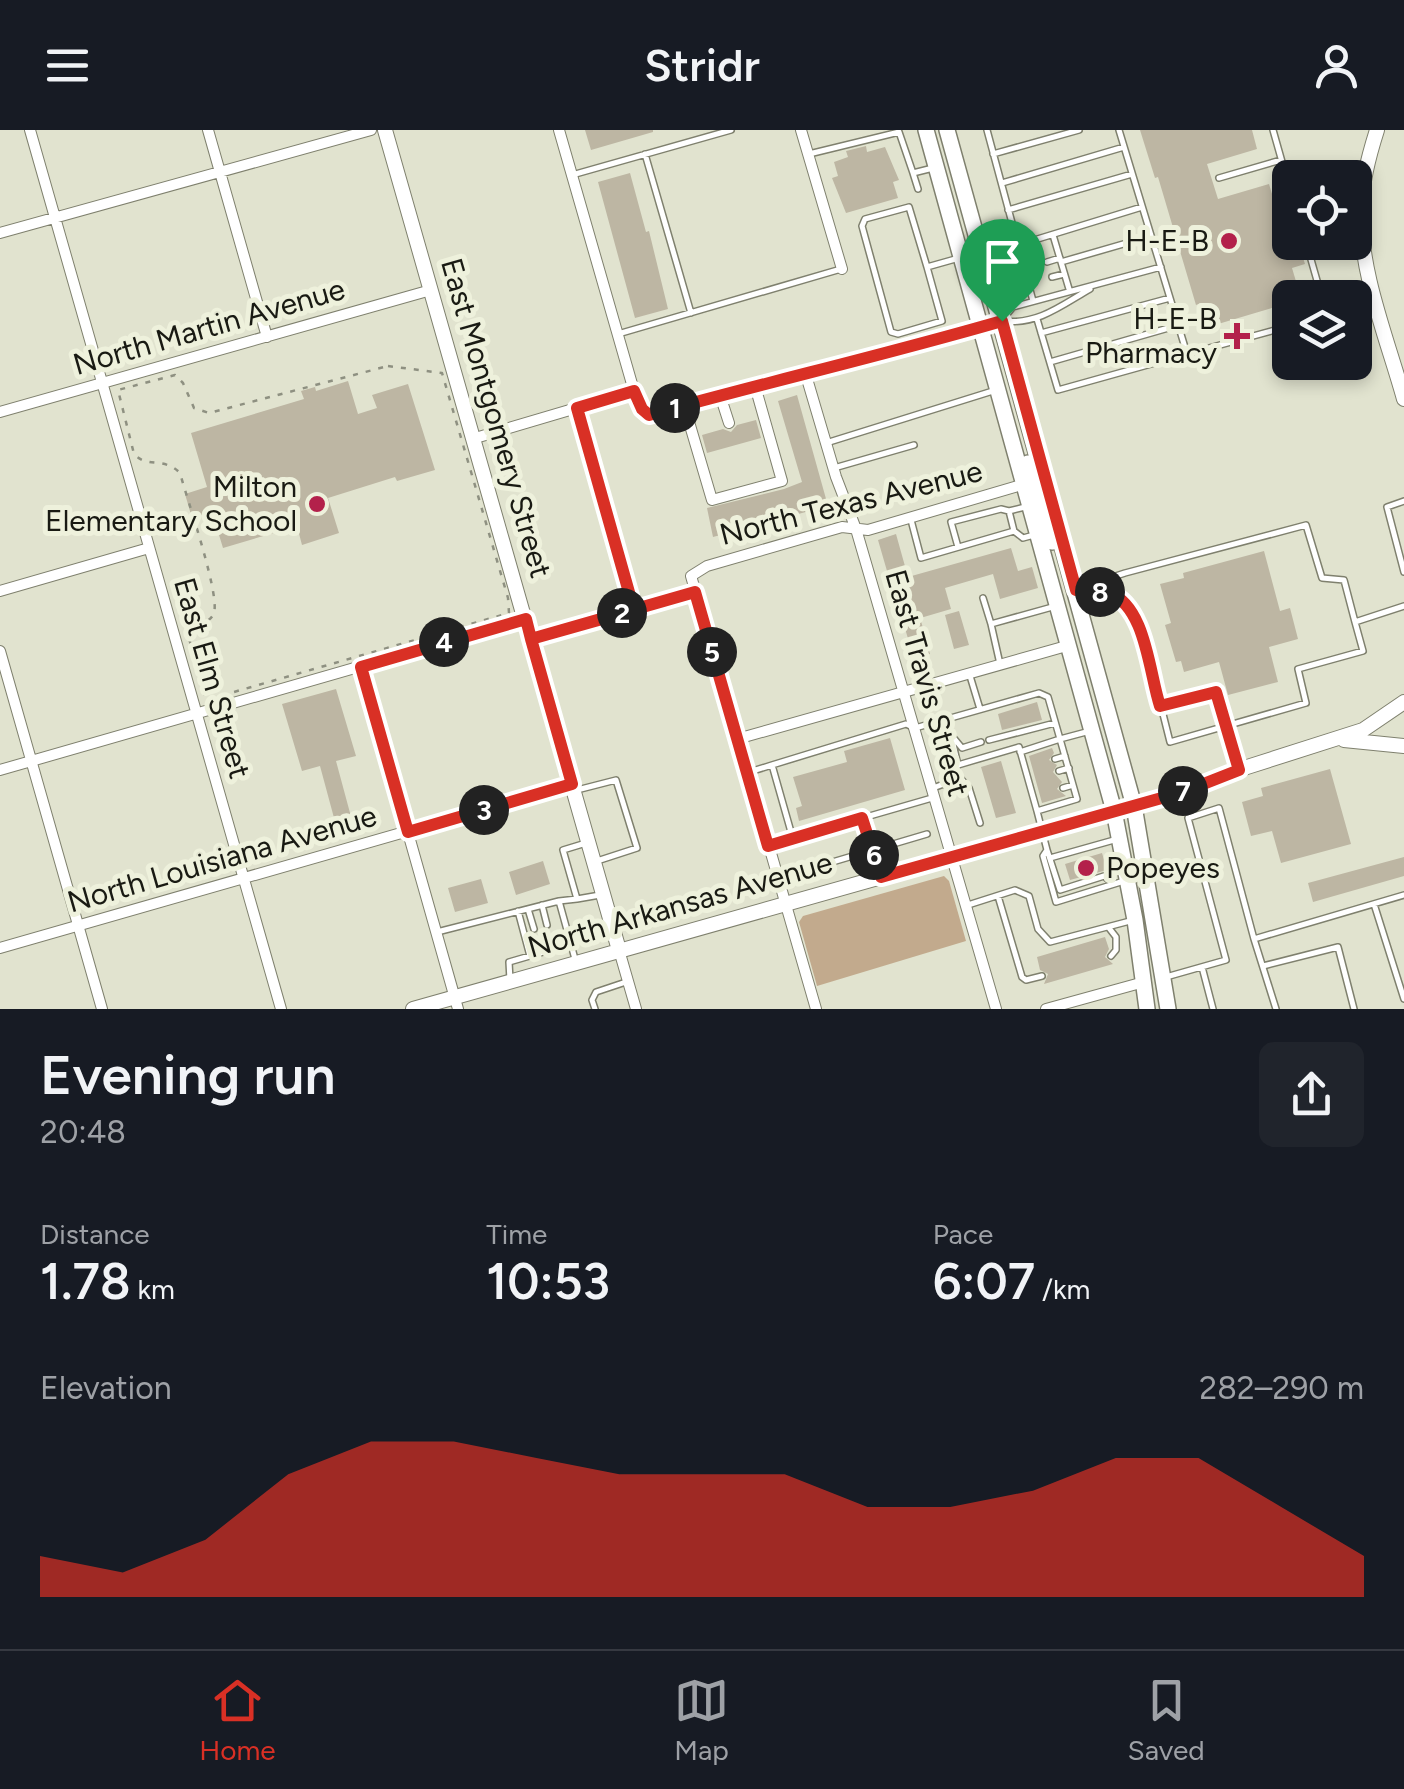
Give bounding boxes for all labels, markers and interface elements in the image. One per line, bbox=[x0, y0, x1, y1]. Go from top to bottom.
icon: menu bbox=[40, 38, 95, 93]
text: Stridr bbox=[644, 38, 760, 92]
icon: person bbox=[1309, 38, 1364, 93]
map controls bbox=[1272, 160, 1372, 380]
button: locate bbox=[1272, 160, 1372, 260]
pin bbox=[960, 219, 1045, 322]
place label: H-E-B bbox=[1125, 222, 1209, 259]
marker: H-E-B bbox=[1218, 230, 1240, 252]
icon: arrive bbox=[975, 234, 1030, 289]
street label: East Montgomery Street bbox=[433, 254, 560, 582]
street label: North Martin Avenue bbox=[69, 270, 349, 383]
button: layers bbox=[1272, 280, 1372, 380]
place label: H-E-B Pharmacy bbox=[1085, 300, 1217, 371]
marker: H-E-B Pharmacy bbox=[1226, 325, 1248, 347]
pin: 1 bbox=[650, 383, 700, 433]
text: 1 bbox=[669, 391, 681, 425]
street label: North Texas Avenue bbox=[716, 452, 986, 553]
place label: Milton Elementary School bbox=[45, 468, 297, 539]
marker: Milton Elementary School bbox=[306, 493, 328, 515]
street label: East Travis Street bbox=[877, 565, 978, 800]
pin: 8 bbox=[1075, 567, 1125, 617]
street label: East Elm Street bbox=[166, 573, 259, 782]
text: 8 bbox=[1091, 575, 1109, 609]
pin: 2 bbox=[597, 588, 647, 638]
text: 2 bbox=[614, 596, 630, 630]
pin: 4 bbox=[419, 617, 469, 667]
text: 4 bbox=[435, 625, 453, 659]
pin: 5 bbox=[687, 627, 737, 677]
text: 5 bbox=[704, 635, 720, 669]
pin: 7 bbox=[1158, 766, 1208, 816]
text: 7 bbox=[1175, 774, 1191, 808]
pin: 3 bbox=[459, 785, 509, 835]
text: 3 bbox=[476, 793, 492, 827]
street label: North Louisiana Avenue bbox=[63, 797, 381, 920]
pin: 6 bbox=[849, 830, 899, 880]
text: 6 bbox=[866, 838, 882, 872]
street label: North Arkansas Avenue bbox=[523, 843, 836, 966]
place label: Popeyes bbox=[1106, 849, 1220, 886]
marker: Popeyes bbox=[1075, 857, 1097, 879]
text: Evening run bbox=[40, 1042, 336, 1108]
button: share bbox=[1259, 1042, 1364, 1147]
text: 20:48 bbox=[40, 1113, 126, 1151]
text: Distance bbox=[40, 1217, 150, 1251]
text: Time bbox=[486, 1217, 547, 1251]
text: Pace bbox=[933, 1217, 993, 1251]
text: 1.78 bbox=[40, 1251, 131, 1312]
text: 10:53 bbox=[486, 1251, 610, 1312]
text: 6:07 bbox=[933, 1251, 1035, 1312]
text: km bbox=[131, 1272, 175, 1306]
text: /km bbox=[1035, 1272, 1090, 1306]
text: Elevation bbox=[40, 1369, 172, 1407]
text: 282–290 m bbox=[1199, 1369, 1364, 1407]
tab: Home bbox=[199, 1673, 276, 1767]
tab: Map bbox=[674, 1673, 729, 1767]
tab: Saved bbox=[1128, 1673, 1205, 1767]

